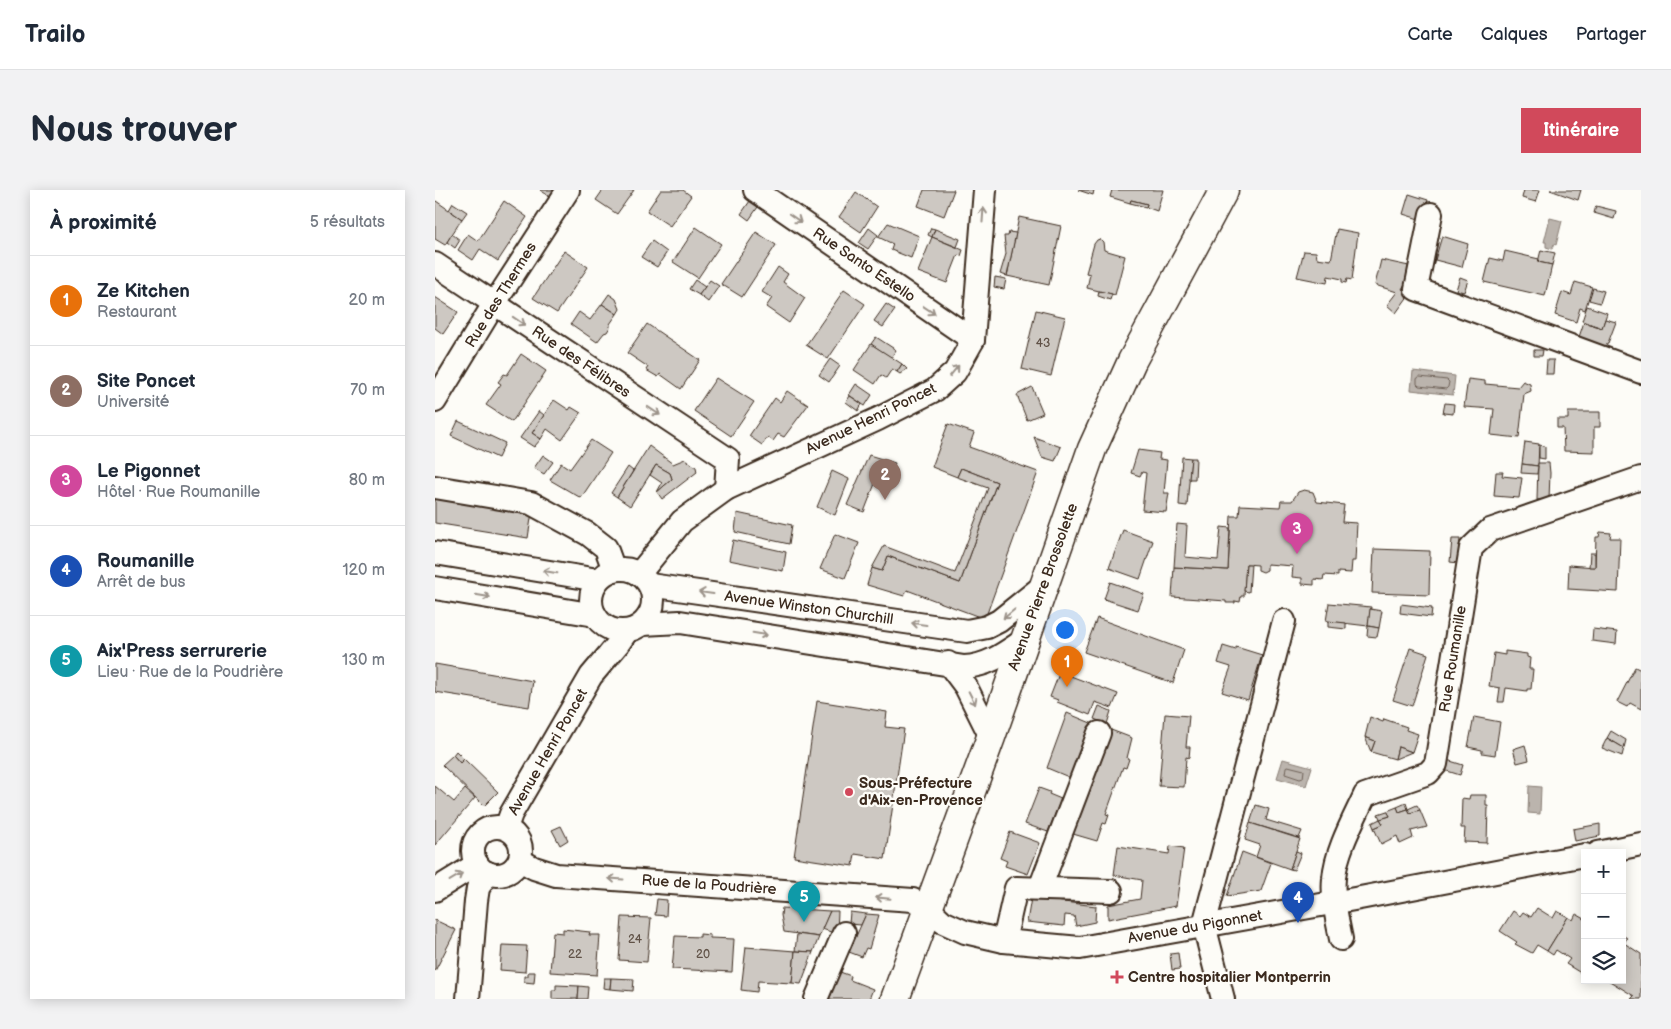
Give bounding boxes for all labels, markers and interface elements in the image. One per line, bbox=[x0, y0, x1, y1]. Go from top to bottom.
text: Trailo bbox=[25, 20, 85, 49]
text: Carte bbox=[1407, 24, 1453, 45]
text: Calques bbox=[1481, 24, 1548, 45]
text: Partager bbox=[1576, 24, 1646, 45]
button: Itinéraire bbox=[1521, 108, 1641, 153]
text: Nous trouver bbox=[30, 109, 237, 152]
one-way arrow bbox=[978, 207, 988, 223]
text: À proximité bbox=[50, 210, 157, 235]
text: 5 résultats bbox=[310, 213, 385, 232]
one-way arrow bbox=[788, 213, 802, 223]
street label: Rue Santo Estello bbox=[809, 224, 919, 306]
street label: Rue des Thermes bbox=[461, 238, 541, 351]
text: Ze Kitchen bbox=[97, 280, 190, 303]
text: 1 bbox=[63, 291, 69, 310]
text: 20 m bbox=[349, 291, 385, 310]
text: Restaurant bbox=[97, 303, 177, 322]
one-way arrow bbox=[922, 304, 936, 315]
one-way arrow bbox=[512, 316, 526, 326]
street label: Rue des Félibres bbox=[528, 322, 635, 402]
house number: 43 bbox=[1036, 336, 1050, 351]
one-way arrow bbox=[949, 364, 959, 378]
text: Site Poncet bbox=[97, 370, 195, 393]
street label: Avenue Henri Poncet bbox=[803, 379, 940, 459]
text: 2 bbox=[61, 381, 71, 400]
text: 70 m bbox=[350, 381, 385, 400]
text: Université bbox=[97, 393, 169, 412]
one-way arrow bbox=[647, 406, 661, 416]
pin: 2 bbox=[869, 459, 901, 500]
text: Le Pigonnet bbox=[97, 460, 200, 483]
text: 3 bbox=[61, 471, 71, 490]
text: 80 m bbox=[349, 471, 385, 490]
text: Hôtel · Rue Roumanille bbox=[97, 483, 260, 502]
street label: Avenue Pierre Brossolette bbox=[1004, 501, 1082, 673]
pin: 3 bbox=[1281, 513, 1313, 554]
text: Roumanille bbox=[97, 550, 194, 573]
text: 4 bbox=[61, 561, 71, 580]
text: 120 m bbox=[342, 561, 385, 580]
one-way arrow bbox=[542, 567, 558, 577]
text: Arrêt de bus bbox=[97, 573, 186, 592]
street label: Avenue Winston Churchill bbox=[723, 587, 895, 629]
one-way arrow bbox=[699, 588, 715, 598]
one-way arrow bbox=[475, 592, 491, 602]
street label: Rue Roumanille bbox=[1435, 604, 1471, 714]
one-way arrow bbox=[1002, 608, 1015, 619]
your location bbox=[1052, 617, 1078, 643]
one-way arrow bbox=[911, 619, 927, 629]
one-way arrow bbox=[752, 630, 768, 640]
text: Aix'Press serrurerie bbox=[97, 640, 267, 663]
pin: 1 bbox=[1051, 646, 1083, 687]
text: 5 bbox=[61, 651, 71, 670]
text: 130 m bbox=[342, 651, 385, 670]
text: Lieu · Rue de la Poudrière bbox=[97, 663, 283, 682]
street label: Avenue Henri Poncet bbox=[504, 685, 592, 819]
one-way arrow bbox=[967, 691, 977, 706]
place label: Sous-Préfecture d'Aix-en-Provence bbox=[859, 774, 983, 810]
marker: Sous-Préfecture d'Aix-en-Provence bbox=[843, 786, 855, 798]
map controls bbox=[1581, 849, 1626, 984]
button: + bbox=[1581, 849, 1626, 894]
street label: Rue de la Poudrière bbox=[641, 871, 777, 899]
one-way arrow bbox=[449, 872, 463, 882]
one-way arrow bbox=[608, 874, 624, 883]
pin: 5 bbox=[788, 881, 820, 922]
pin: 4 bbox=[1282, 882, 1314, 923]
one-way arrow bbox=[875, 893, 891, 903]
button: − bbox=[1581, 894, 1626, 939]
street label: Avenue du Pigonnet bbox=[1126, 906, 1264, 948]
house number: 24 bbox=[628, 932, 643, 947]
button: layers bbox=[1581, 939, 1626, 984]
house number: 22 bbox=[568, 947, 582, 962]
house number: 20 bbox=[696, 947, 710, 962]
place label: Centre hospitalier Montperrin bbox=[1128, 968, 1331, 987]
marker: Centre hospitalier Montperrin bbox=[1110, 970, 1124, 984]

